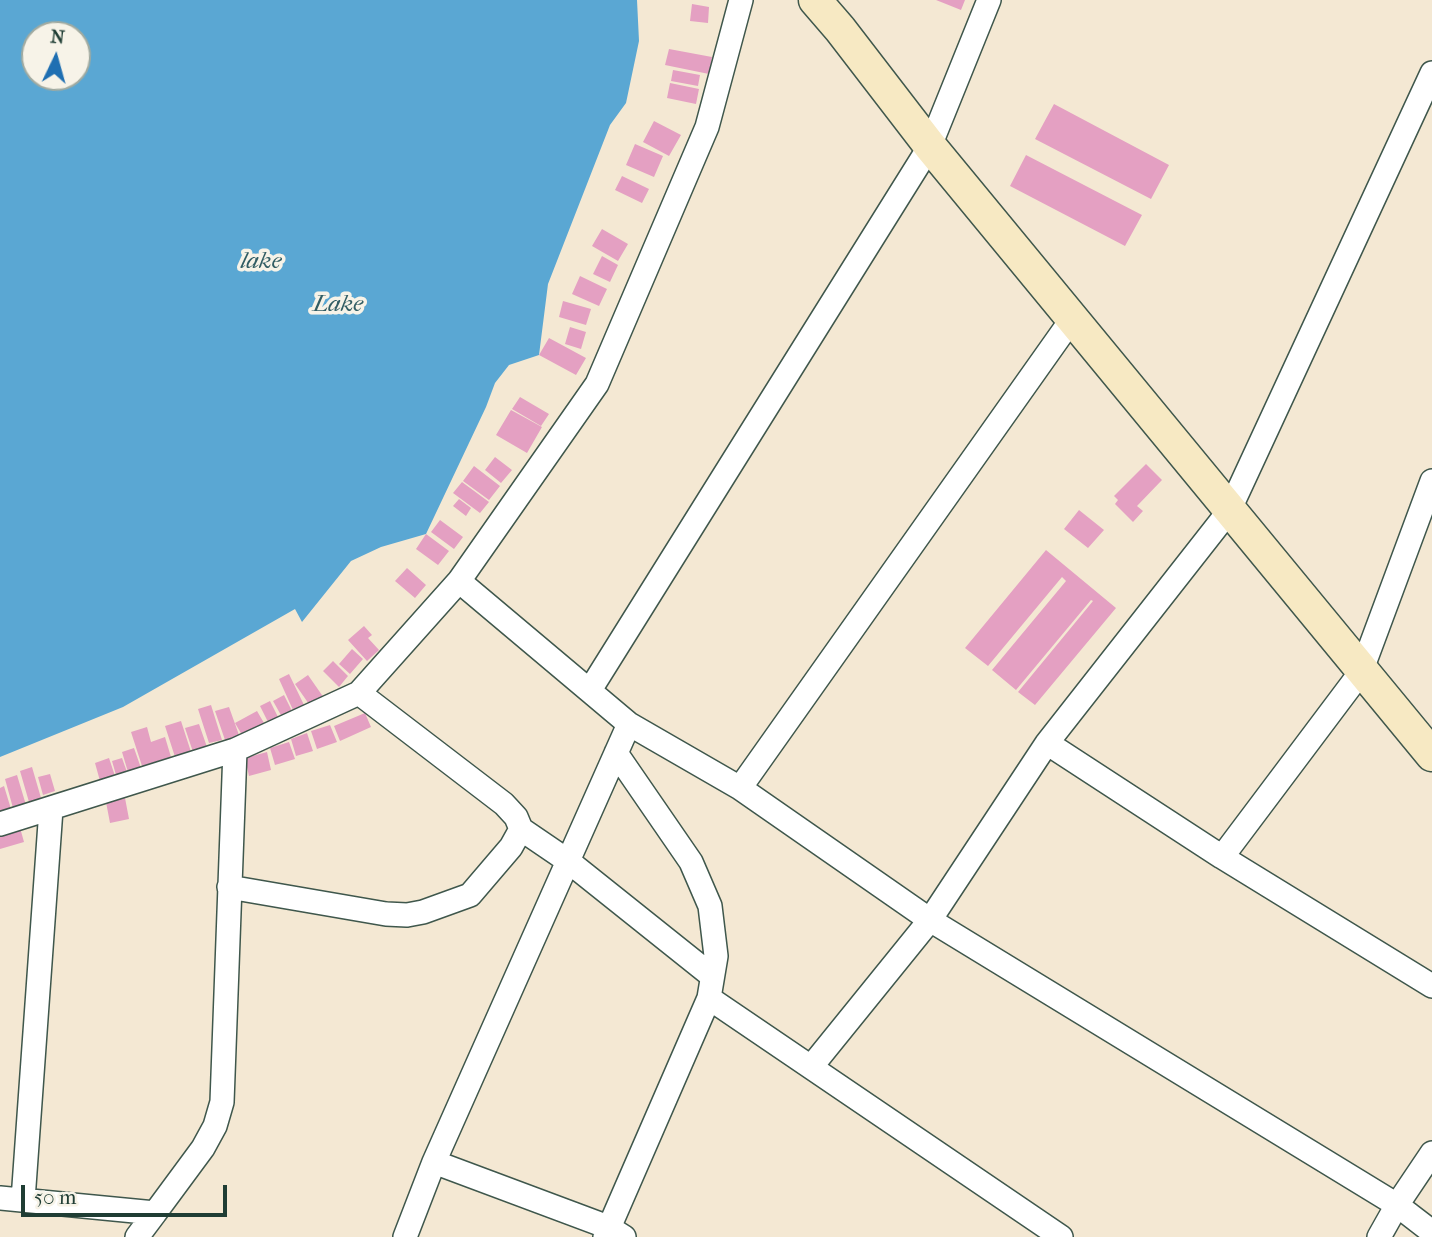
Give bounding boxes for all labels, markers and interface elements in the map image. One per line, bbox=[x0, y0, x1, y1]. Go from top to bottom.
north arrow bbox=[21, 21, 91, 91]
text: N bbox=[50, 25, 66, 49]
water label: lake bbox=[241, 248, 281, 276]
water label: Lake bbox=[313, 291, 363, 319]
scale bar bbox=[24, 1170, 231, 1214]
text: 50 m bbox=[34, 1185, 77, 1209]

